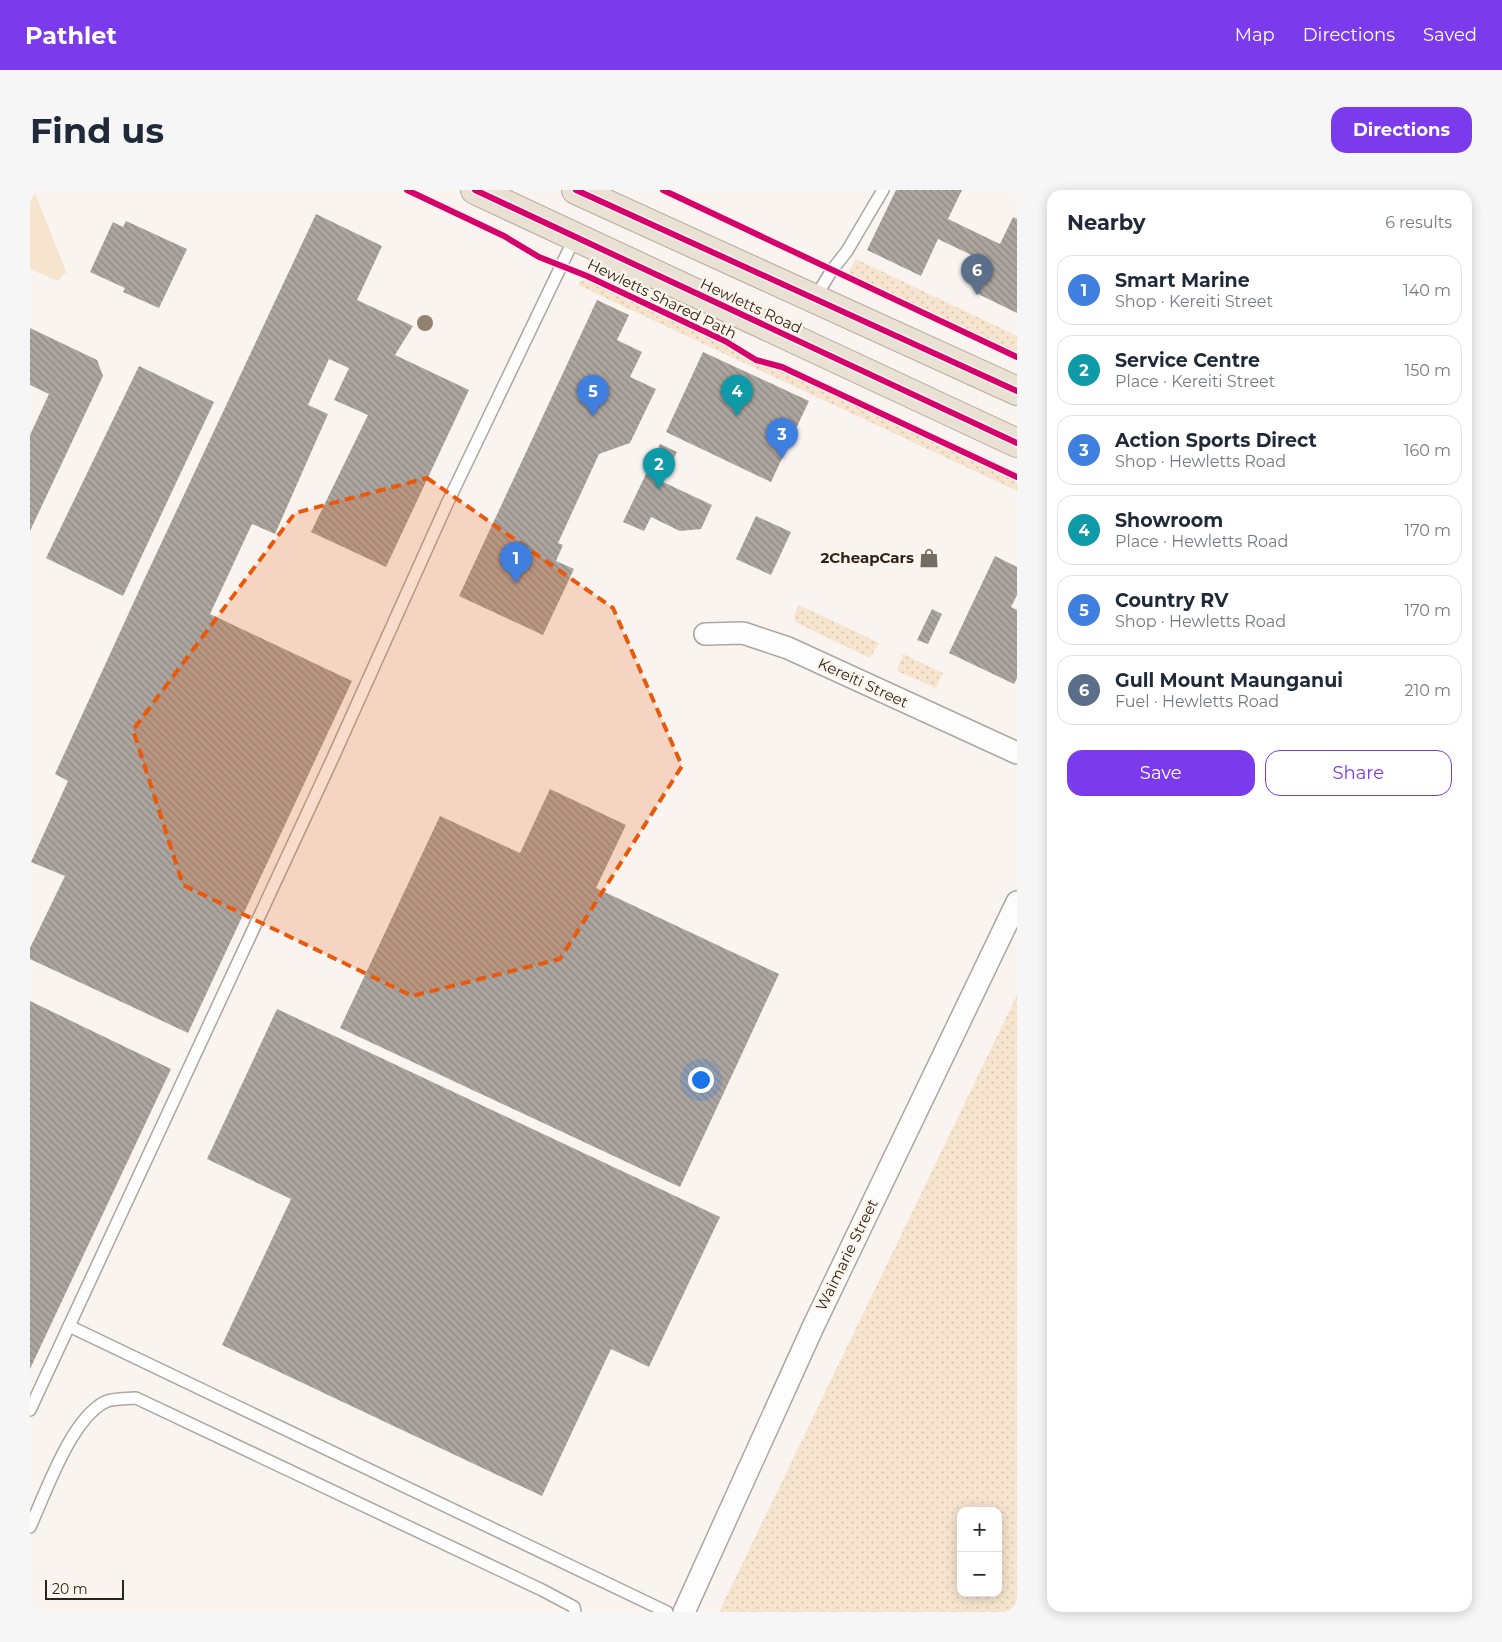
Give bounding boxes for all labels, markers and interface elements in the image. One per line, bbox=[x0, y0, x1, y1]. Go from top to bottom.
text: Pathlet bbox=[25, 21, 117, 50]
text: Map bbox=[1235, 24, 1275, 46]
text: Directions bbox=[1303, 24, 1395, 46]
text: Saved bbox=[1423, 24, 1477, 46]
button: Directions bbox=[1331, 107, 1472, 153]
text: Find us bbox=[30, 109, 164, 152]
text: Nearby bbox=[1067, 210, 1146, 235]
text: 6 results bbox=[1385, 213, 1452, 232]
street label: Hewletts Shared Path bbox=[585, 254, 740, 343]
pin: 6 bbox=[961, 254, 993, 295]
text: Smart Marine bbox=[1115, 269, 1250, 292]
street label: Hewletts Road bbox=[697, 274, 805, 337]
text: 1 bbox=[1081, 281, 1087, 300]
text: 140 m bbox=[1403, 281, 1451, 300]
text: Shop · Kereiti Street bbox=[1115, 292, 1273, 311]
text: Service Centre bbox=[1115, 349, 1260, 372]
text: 2 bbox=[1079, 361, 1089, 380]
text: 150 m bbox=[1404, 361, 1451, 380]
text: Place · Kereiti Street bbox=[1115, 372, 1275, 391]
pin: 5 bbox=[577, 375, 609, 416]
pin: 4 bbox=[721, 375, 753, 416]
pin: 3 bbox=[766, 418, 798, 459]
text: Action Sports Direct bbox=[1115, 429, 1317, 452]
text: 3 bbox=[1079, 441, 1089, 460]
text: 160 m bbox=[1404, 441, 1451, 460]
pin: 2 bbox=[643, 448, 675, 489]
text: Shop · Hewletts Road bbox=[1115, 452, 1286, 471]
text: Showroom bbox=[1115, 509, 1223, 532]
text: 4 bbox=[1078, 521, 1090, 540]
text: 170 m bbox=[1404, 521, 1451, 540]
text: Place · Hewletts Road bbox=[1115, 532, 1288, 551]
pin: 1 bbox=[500, 542, 532, 583]
shop icon: 2CheapCars bbox=[918, 547, 940, 569]
place label: 2CheapCars bbox=[821, 548, 914, 567]
text: Country RV bbox=[1115, 589, 1228, 612]
text: 5 bbox=[1079, 601, 1089, 620]
text: 170 m bbox=[1404, 601, 1451, 620]
text: Shop · Hewletts Road bbox=[1115, 612, 1286, 631]
street label: Kereiti Street bbox=[815, 653, 911, 712]
text: Gull Mount Maunganui bbox=[1115, 669, 1343, 692]
text: 6 bbox=[1079, 681, 1089, 700]
text: 210 m bbox=[1404, 681, 1451, 700]
text: Fuel · Hewletts Road bbox=[1115, 692, 1279, 711]
button: Save bbox=[1067, 750, 1255, 796]
button: Share bbox=[1265, 750, 1452, 796]
your location bbox=[688, 1067, 714, 1093]
street label: Waimarie Street bbox=[811, 1196, 882, 1314]
map controls bbox=[957, 1507, 1002, 1597]
button: + bbox=[957, 1507, 1002, 1552]
button: − bbox=[957, 1552, 1002, 1597]
scale bar bbox=[45, 1577, 124, 1600]
text: 20 m bbox=[52, 1580, 88, 1598]

